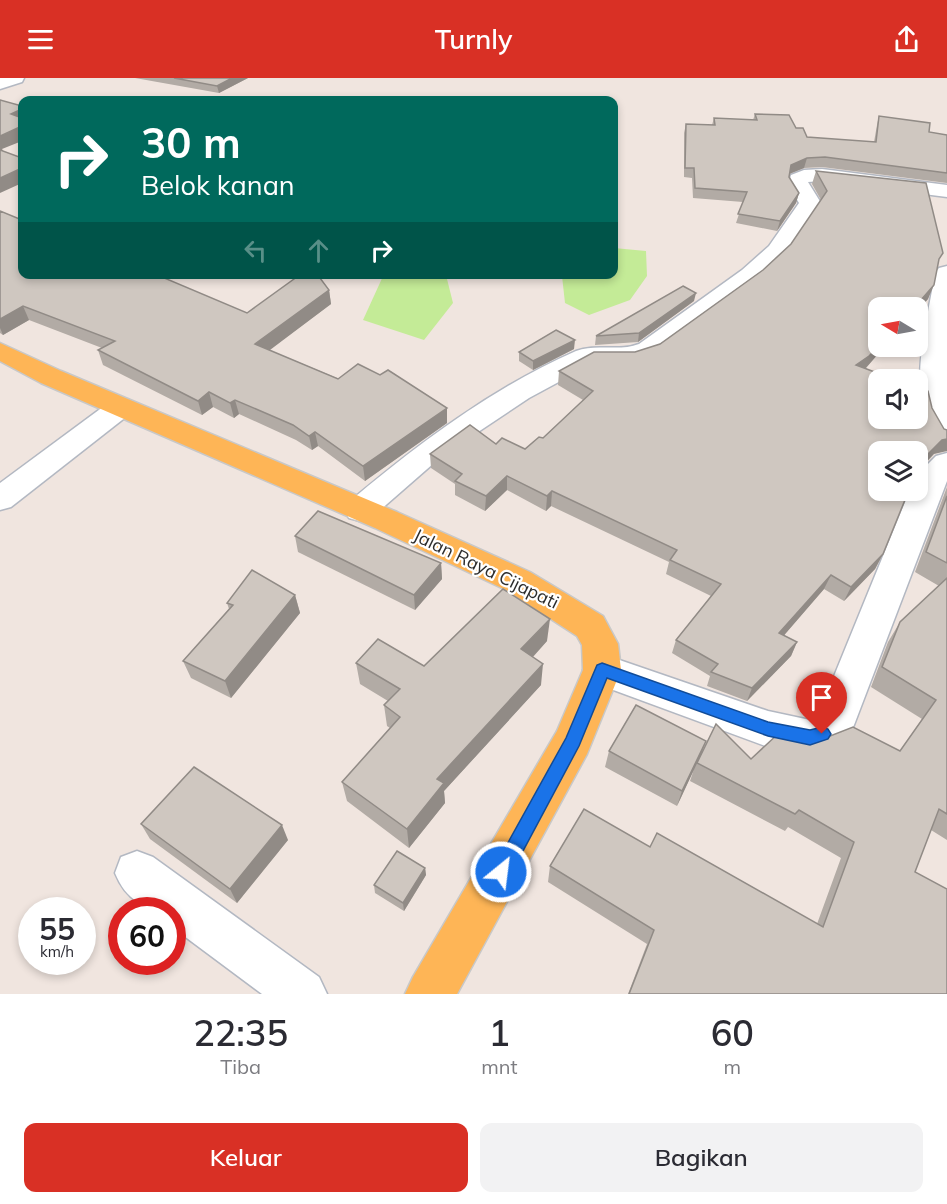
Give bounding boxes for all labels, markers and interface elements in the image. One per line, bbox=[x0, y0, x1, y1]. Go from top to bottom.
text: Turnly bbox=[435, 22, 512, 56]
icon: menu bbox=[24, 23, 57, 56]
icon: share bbox=[890, 23, 923, 56]
text: 30 m bbox=[141, 116, 241, 169]
icon: right bbox=[42, 120, 120, 198]
text: Belok kanan bbox=[141, 168, 295, 202]
icon: left bbox=[239, 234, 272, 267]
icon: ahead bbox=[302, 234, 335, 267]
icon: right bbox=[365, 234, 398, 267]
north arrow bbox=[868, 297, 928, 357]
map controls bbox=[868, 297, 928, 501]
button: sound bbox=[868, 369, 928, 429]
button: layers bbox=[868, 441, 928, 501]
street label: Jalan Raya Cijapati bbox=[410, 523, 563, 614]
pin bbox=[796, 672, 847, 734]
icon: arrive bbox=[805, 681, 838, 714]
position arrow bbox=[469, 840, 533, 904]
speed limit sign: 60 bbox=[108, 897, 186, 975]
text: 55 bbox=[39, 910, 75, 948]
text: km/h bbox=[40, 942, 74, 961]
text: 22:35 bbox=[193, 1010, 288, 1055]
text: 1 bbox=[489, 1010, 510, 1055]
text: 60 bbox=[711, 1010, 754, 1055]
text: Tiba bbox=[220, 1054, 261, 1079]
text: mnt bbox=[481, 1054, 518, 1079]
text: m bbox=[723, 1054, 741, 1079]
button: Keluar bbox=[24, 1123, 468, 1192]
button: Bagikan bbox=[480, 1123, 923, 1192]

